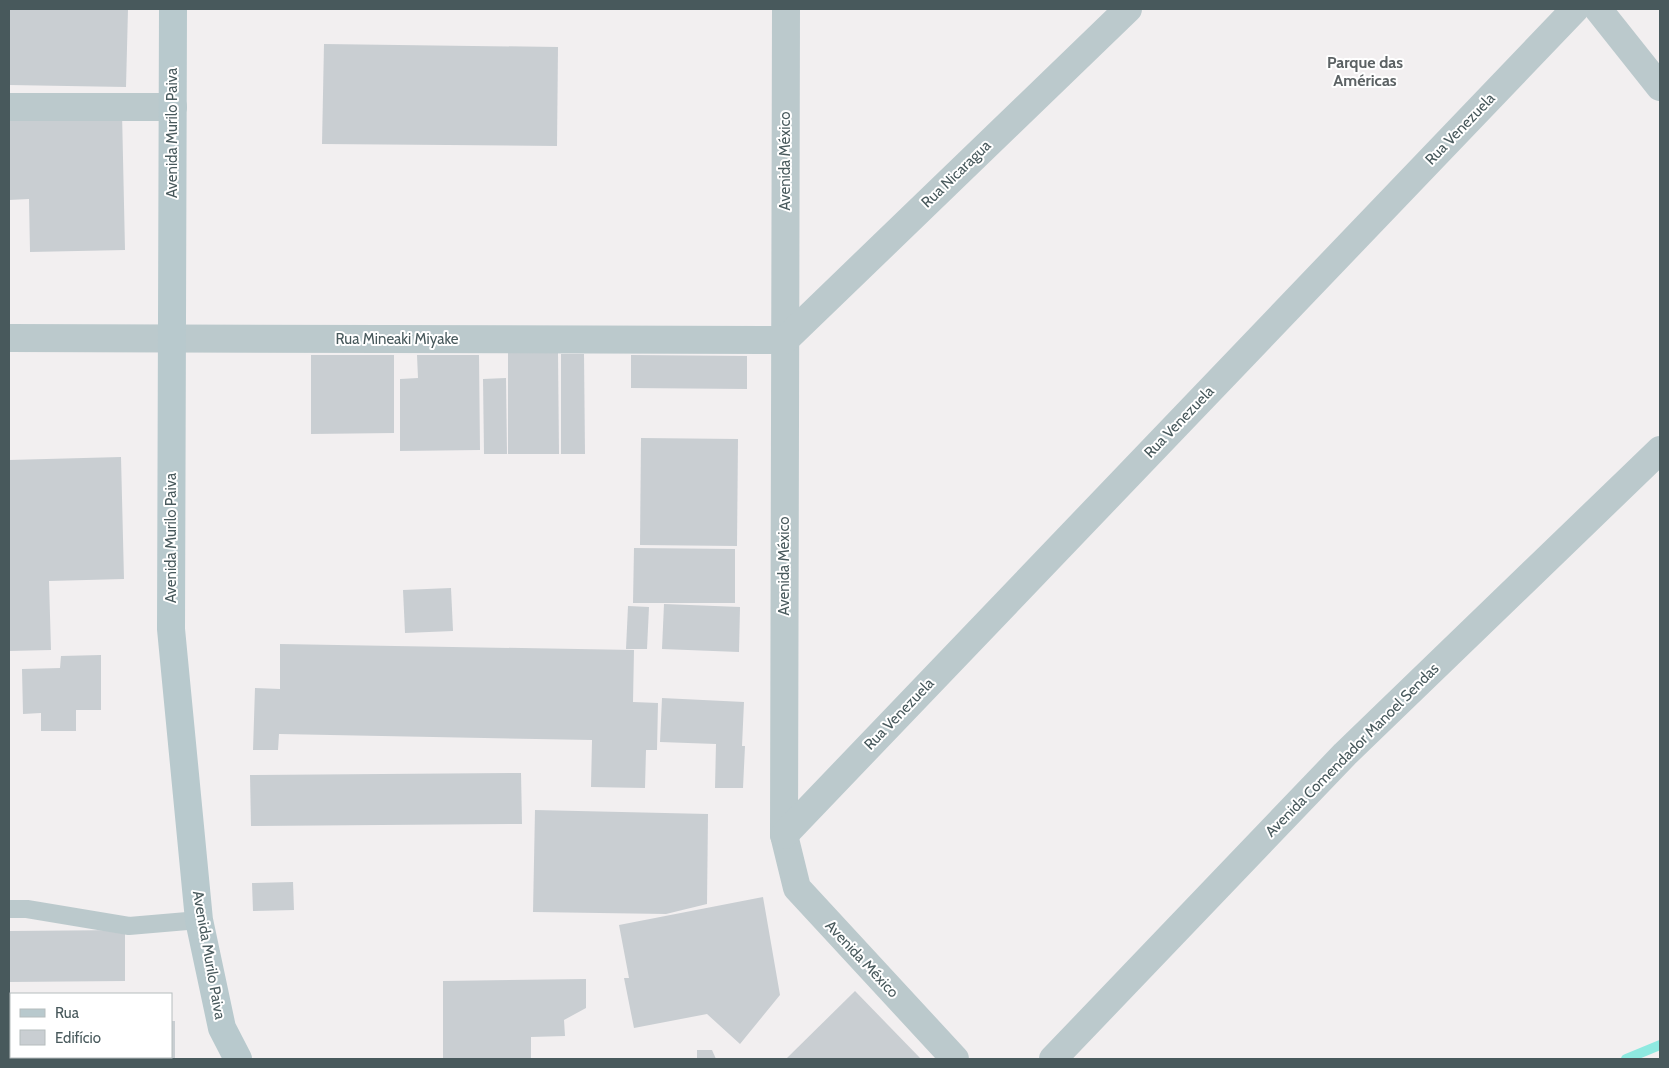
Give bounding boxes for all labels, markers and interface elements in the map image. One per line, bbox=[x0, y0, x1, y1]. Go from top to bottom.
district label: Parque das Américas bbox=[1327, 53, 1403, 90]
street label: Avenida Murilo Paiva bbox=[163, 67, 181, 198]
street label: Rua Venezuela bbox=[1421, 89, 1499, 169]
street label: Avenida México bbox=[776, 112, 794, 210]
street label: Rua Nicaragua bbox=[918, 136, 995, 211]
street label: Rua Mineaki Miyake bbox=[335, 330, 459, 348]
street label: Rua Venezuela bbox=[1140, 382, 1218, 462]
street label: Avenida Murilo Paiva bbox=[162, 472, 180, 603]
street label: Avenida México bbox=[775, 517, 793, 615]
street label: Avenida Comendador Manoel Sendas bbox=[1262, 660, 1442, 840]
street label: Rua Venezuela bbox=[860, 674, 938, 754]
street label: Avenida Murilo Paiva bbox=[189, 889, 229, 1021]
street label: Avenida México bbox=[822, 917, 902, 1001]
legend bbox=[10, 993, 172, 1058]
text: Rua bbox=[55, 1004, 80, 1022]
text: Edifício bbox=[55, 1029, 101, 1047]

